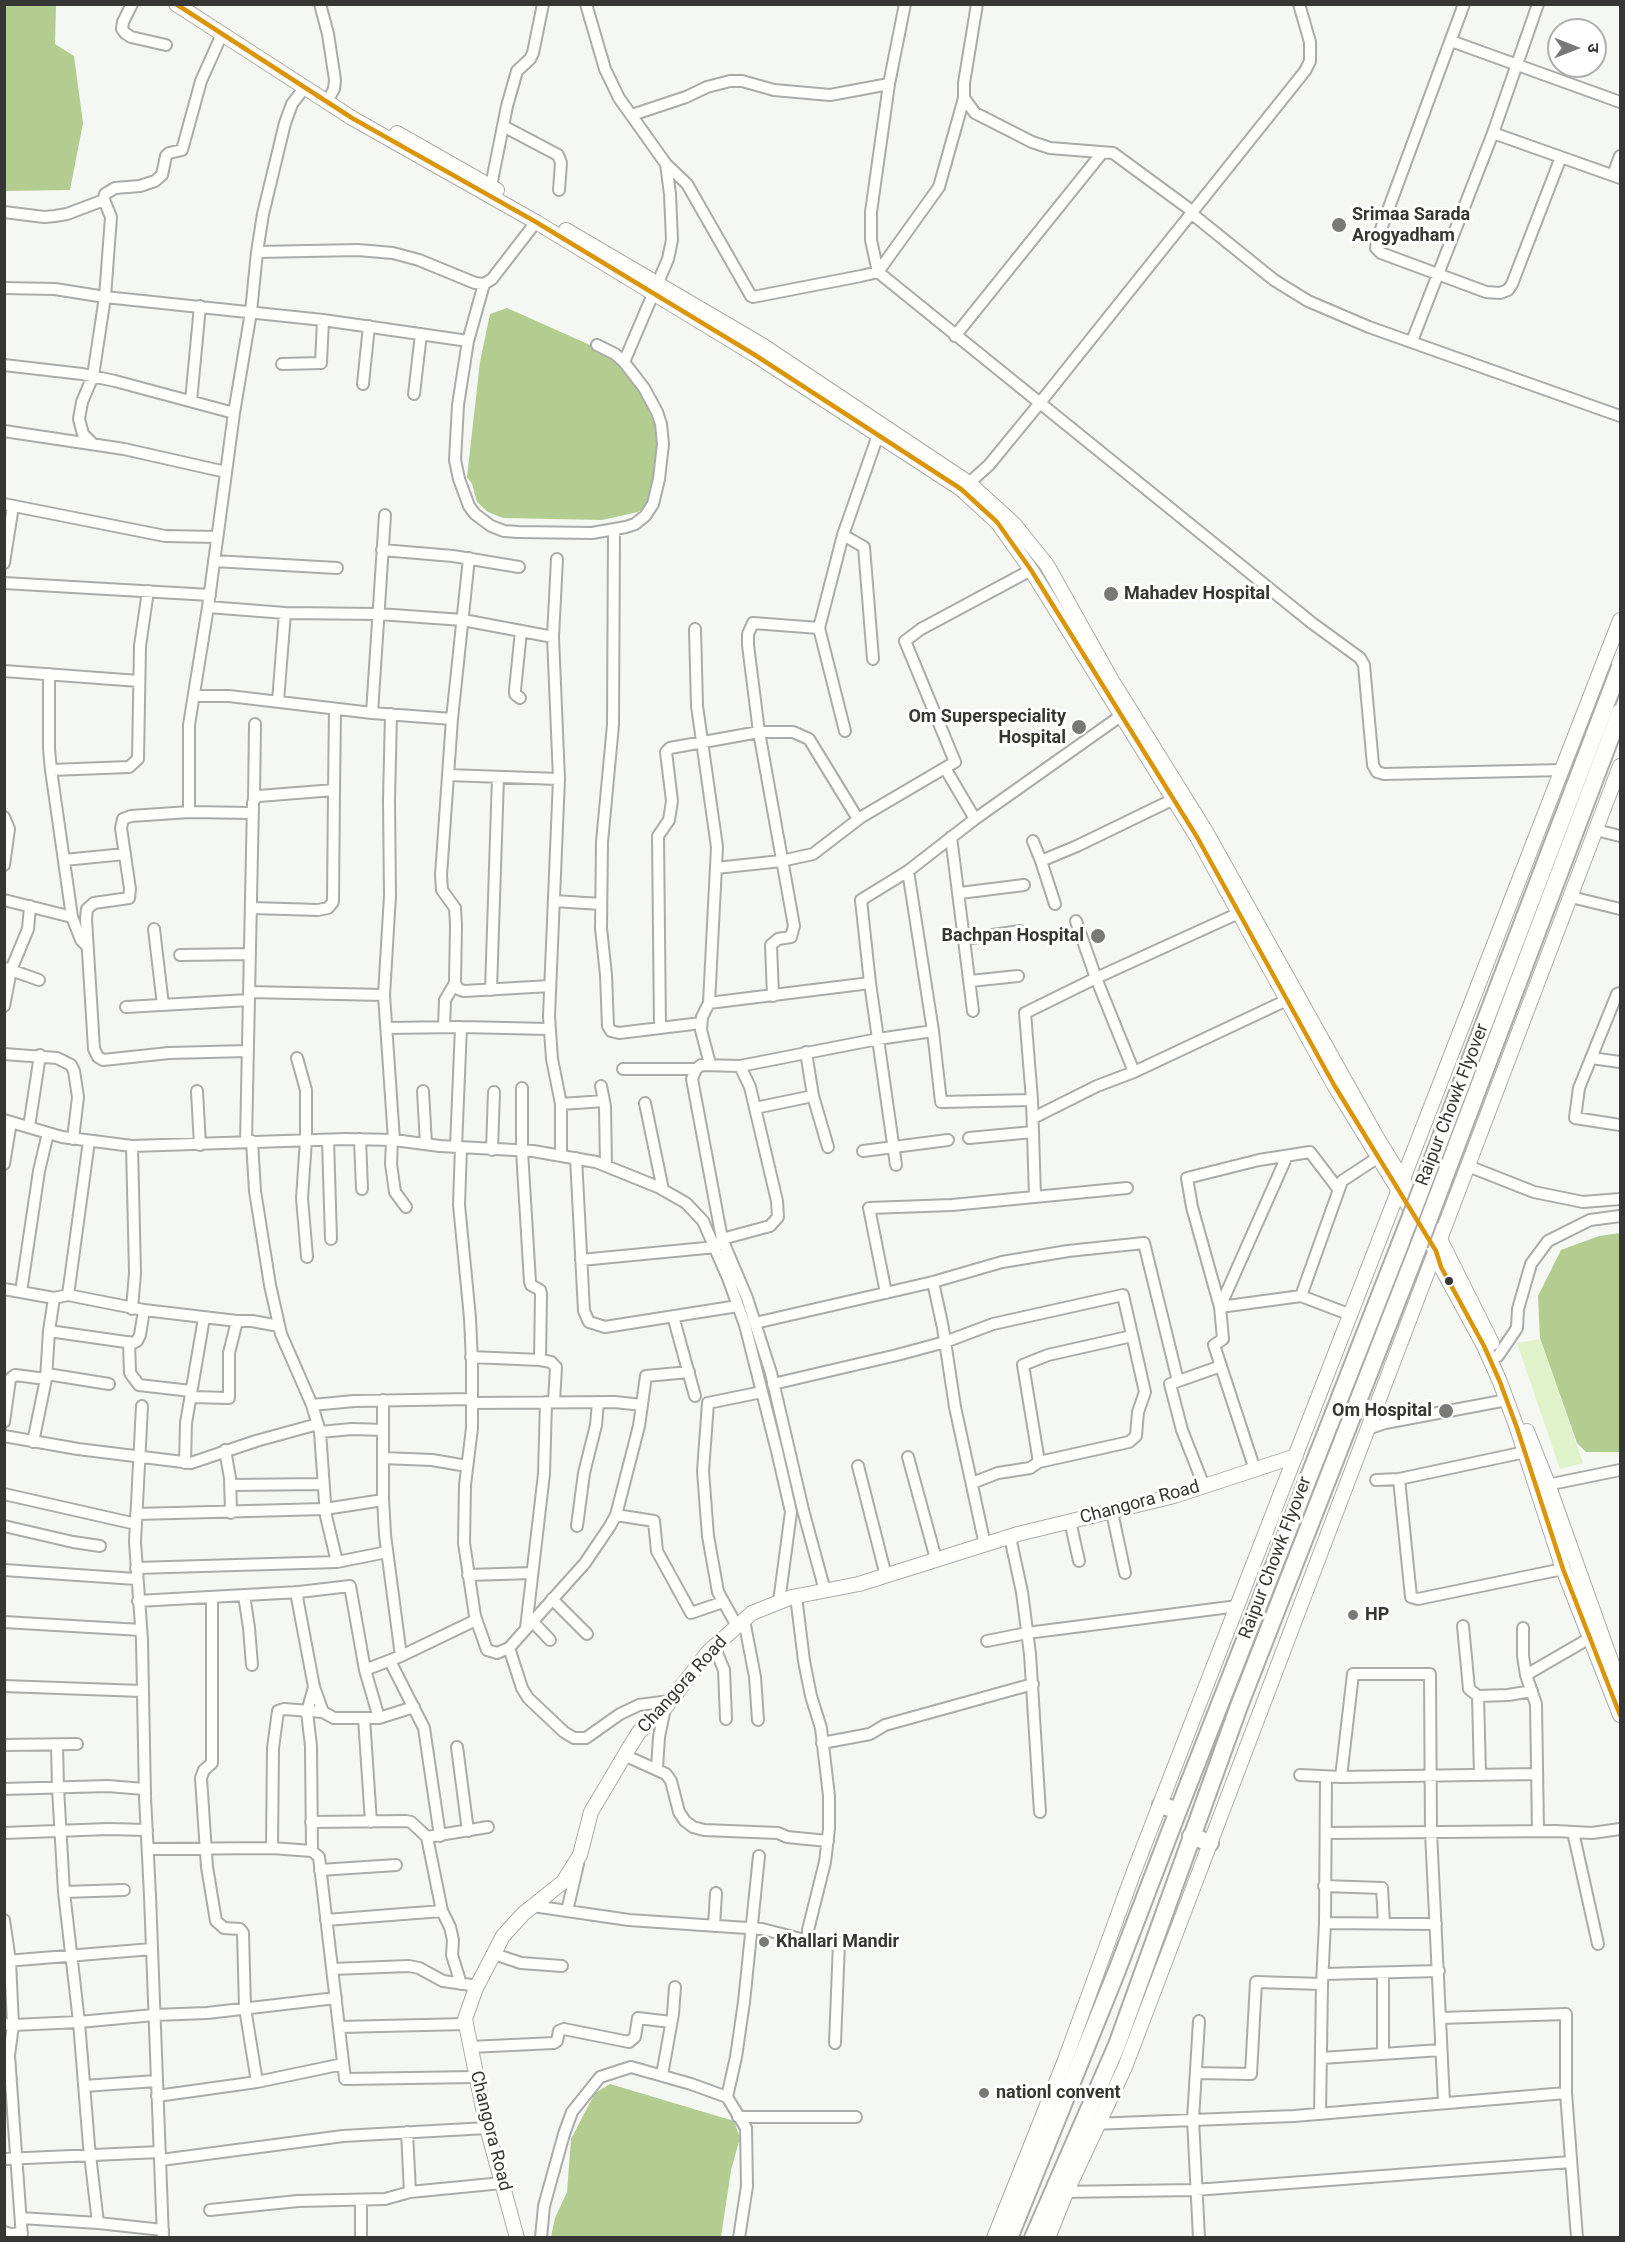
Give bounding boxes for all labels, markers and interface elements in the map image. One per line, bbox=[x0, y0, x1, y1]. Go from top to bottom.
north arrow bbox=[1547, 18, 1607, 78]
text: उ bbox=[1584, 43, 1603, 53]
place label: Srimaa Sarada Arogyadham bbox=[1352, 204, 1470, 246]
marker: Srimaa Sarada Arogyadham bbox=[1330, 216, 1348, 234]
place label: Mahadev Hospital bbox=[1124, 583, 1270, 605]
marker: Mahadev Hospital bbox=[1102, 585, 1120, 603]
place label: Om Superspeciality Hospital bbox=[908, 706, 1066, 748]
marker: Om Superspeciality Hospital bbox=[1070, 718, 1088, 736]
place label: Bachpan Hospital bbox=[942, 925, 1084, 947]
marker: Bachpan Hospital bbox=[1089, 927, 1107, 945]
street label: Raipur Chowk Flyover bbox=[1412, 1021, 1494, 1189]
unlabelled marker bbox=[1443, 1275, 1455, 1287]
place label: Om Hospital bbox=[1332, 1400, 1432, 1422]
marker: Om Hospital bbox=[1437, 1402, 1455, 1420]
street label: Raipur Chowk Flyover bbox=[1235, 1474, 1317, 1642]
street label: Changora Road bbox=[1078, 1477, 1202, 1529]
place label: HP bbox=[1365, 1604, 1389, 1626]
marker: HP bbox=[1346, 1608, 1360, 1622]
street label: Changora Road bbox=[634, 1632, 732, 1738]
place label: Khallari Mandir bbox=[776, 1931, 899, 1953]
marker: Khallari Mandir bbox=[757, 1935, 771, 1949]
street label: Changora Road bbox=[465, 2069, 515, 2193]
place label: nationl convent bbox=[996, 2082, 1121, 2104]
marker: nationl convent bbox=[977, 2086, 991, 2100]

